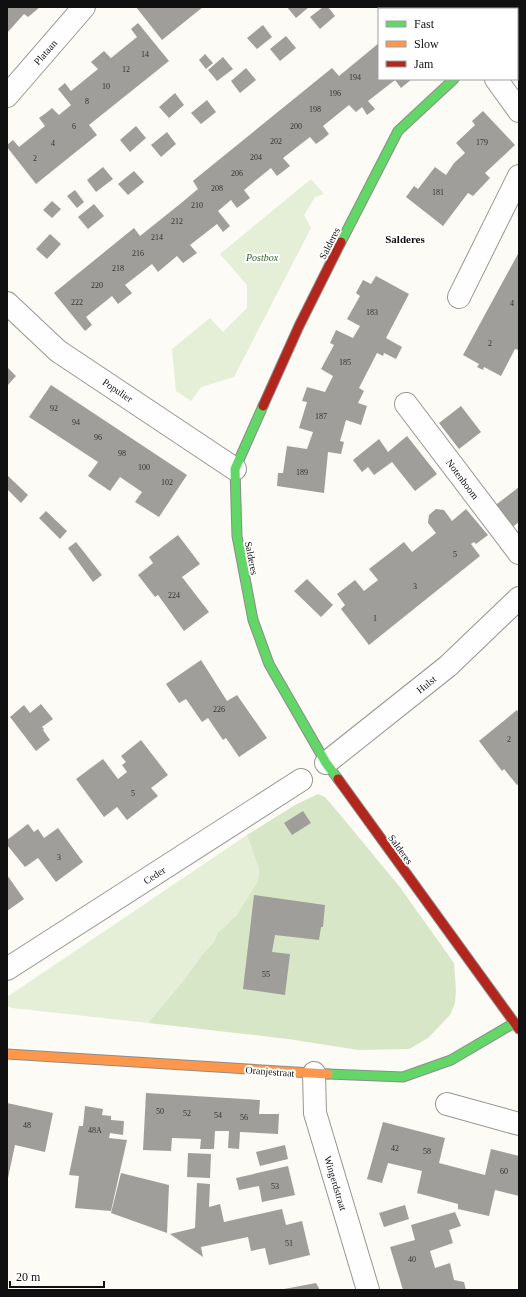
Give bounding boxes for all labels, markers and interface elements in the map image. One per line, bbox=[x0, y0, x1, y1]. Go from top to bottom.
legend bbox=[378, 8, 518, 80]
text: Fast bbox=[414, 17, 435, 31]
text: Slow bbox=[414, 37, 439, 51]
street label: Plataan bbox=[32, 38, 59, 67]
house number: 14 bbox=[141, 50, 149, 59]
text: Jam bbox=[414, 57, 434, 71]
house number: 12 bbox=[122, 65, 130, 74]
house number: 194 bbox=[349, 73, 361, 82]
house number: 10 bbox=[102, 82, 110, 91]
house number: 196 bbox=[329, 89, 341, 98]
house number: 8 bbox=[85, 97, 89, 106]
house number: 198 bbox=[309, 105, 321, 114]
house number: 6 bbox=[72, 122, 76, 131]
house number: 200 bbox=[290, 122, 302, 131]
house number: 202 bbox=[270, 137, 282, 146]
house number: 179 bbox=[476, 138, 488, 147]
house number: 4 bbox=[51, 139, 55, 148]
house number: 204 bbox=[250, 153, 262, 162]
house number: 2 bbox=[33, 154, 37, 163]
house number: 206 bbox=[231, 169, 243, 178]
house number: 208 bbox=[211, 184, 223, 193]
house number: 181 bbox=[432, 188, 444, 197]
house number: 210 bbox=[191, 201, 203, 210]
house number: 212 bbox=[171, 217, 183, 226]
street label: Salderes bbox=[317, 226, 342, 261]
house number: 214 bbox=[151, 233, 163, 242]
district label: Salderes bbox=[385, 233, 425, 245]
house number: 216 bbox=[132, 249, 144, 258]
park label: Postbox bbox=[245, 252, 279, 263]
house number: 218 bbox=[112, 264, 124, 273]
house number: 220 bbox=[91, 281, 103, 290]
house number: 222 bbox=[71, 298, 83, 307]
house number: 4 bbox=[510, 299, 514, 308]
house number: 183 bbox=[366, 308, 378, 317]
house number: 2 bbox=[488, 339, 492, 348]
house number: 185 bbox=[339, 358, 351, 367]
street label: Populier bbox=[101, 376, 135, 405]
house number: 92 bbox=[50, 404, 58, 413]
house number: 187 bbox=[315, 412, 327, 421]
house number: 94 bbox=[72, 418, 80, 427]
house number: 96 bbox=[94, 433, 102, 442]
house number: 98 bbox=[118, 449, 126, 458]
street label: Notenboom bbox=[444, 457, 481, 502]
house number: 100 bbox=[138, 463, 150, 472]
house number: 189 bbox=[296, 468, 308, 477]
house number: 102 bbox=[161, 478, 173, 487]
street label: Salderes bbox=[243, 540, 260, 576]
house number: 5 bbox=[453, 550, 457, 559]
house number: 3 bbox=[413, 582, 417, 591]
house number: 224 bbox=[168, 591, 180, 600]
house number: 1 bbox=[373, 614, 377, 623]
street label: Hulst bbox=[414, 673, 438, 695]
house number: 226 bbox=[213, 705, 225, 714]
house number: 2 bbox=[507, 735, 511, 744]
house number: 5 bbox=[131, 789, 135, 798]
street label: Salderes bbox=[386, 832, 415, 866]
house number: 3 bbox=[57, 853, 61, 862]
street label: Ceder bbox=[141, 864, 168, 887]
house number: 55 bbox=[262, 970, 270, 979]
street label: Oranjestraat bbox=[245, 1064, 295, 1079]
house number: 50 bbox=[156, 1107, 164, 1116]
house number: 52 bbox=[183, 1109, 191, 1118]
house number: 54 bbox=[214, 1111, 222, 1120]
house number: 56 bbox=[240, 1113, 248, 1122]
house number: 48 bbox=[23, 1121, 31, 1130]
house number: 48A bbox=[88, 1126, 102, 1135]
house number: 42 bbox=[391, 1144, 399, 1153]
house number: 58 bbox=[423, 1147, 431, 1156]
street label: Wingerdstraat bbox=[322, 1155, 349, 1212]
house number: 60 bbox=[500, 1167, 508, 1176]
house number: 53 bbox=[271, 1182, 279, 1191]
house number: 51 bbox=[285, 1239, 293, 1248]
house number: 40 bbox=[408, 1255, 416, 1264]
scale bar bbox=[10, 1263, 104, 1289]
text: 20 m bbox=[16, 1270, 41, 1284]

